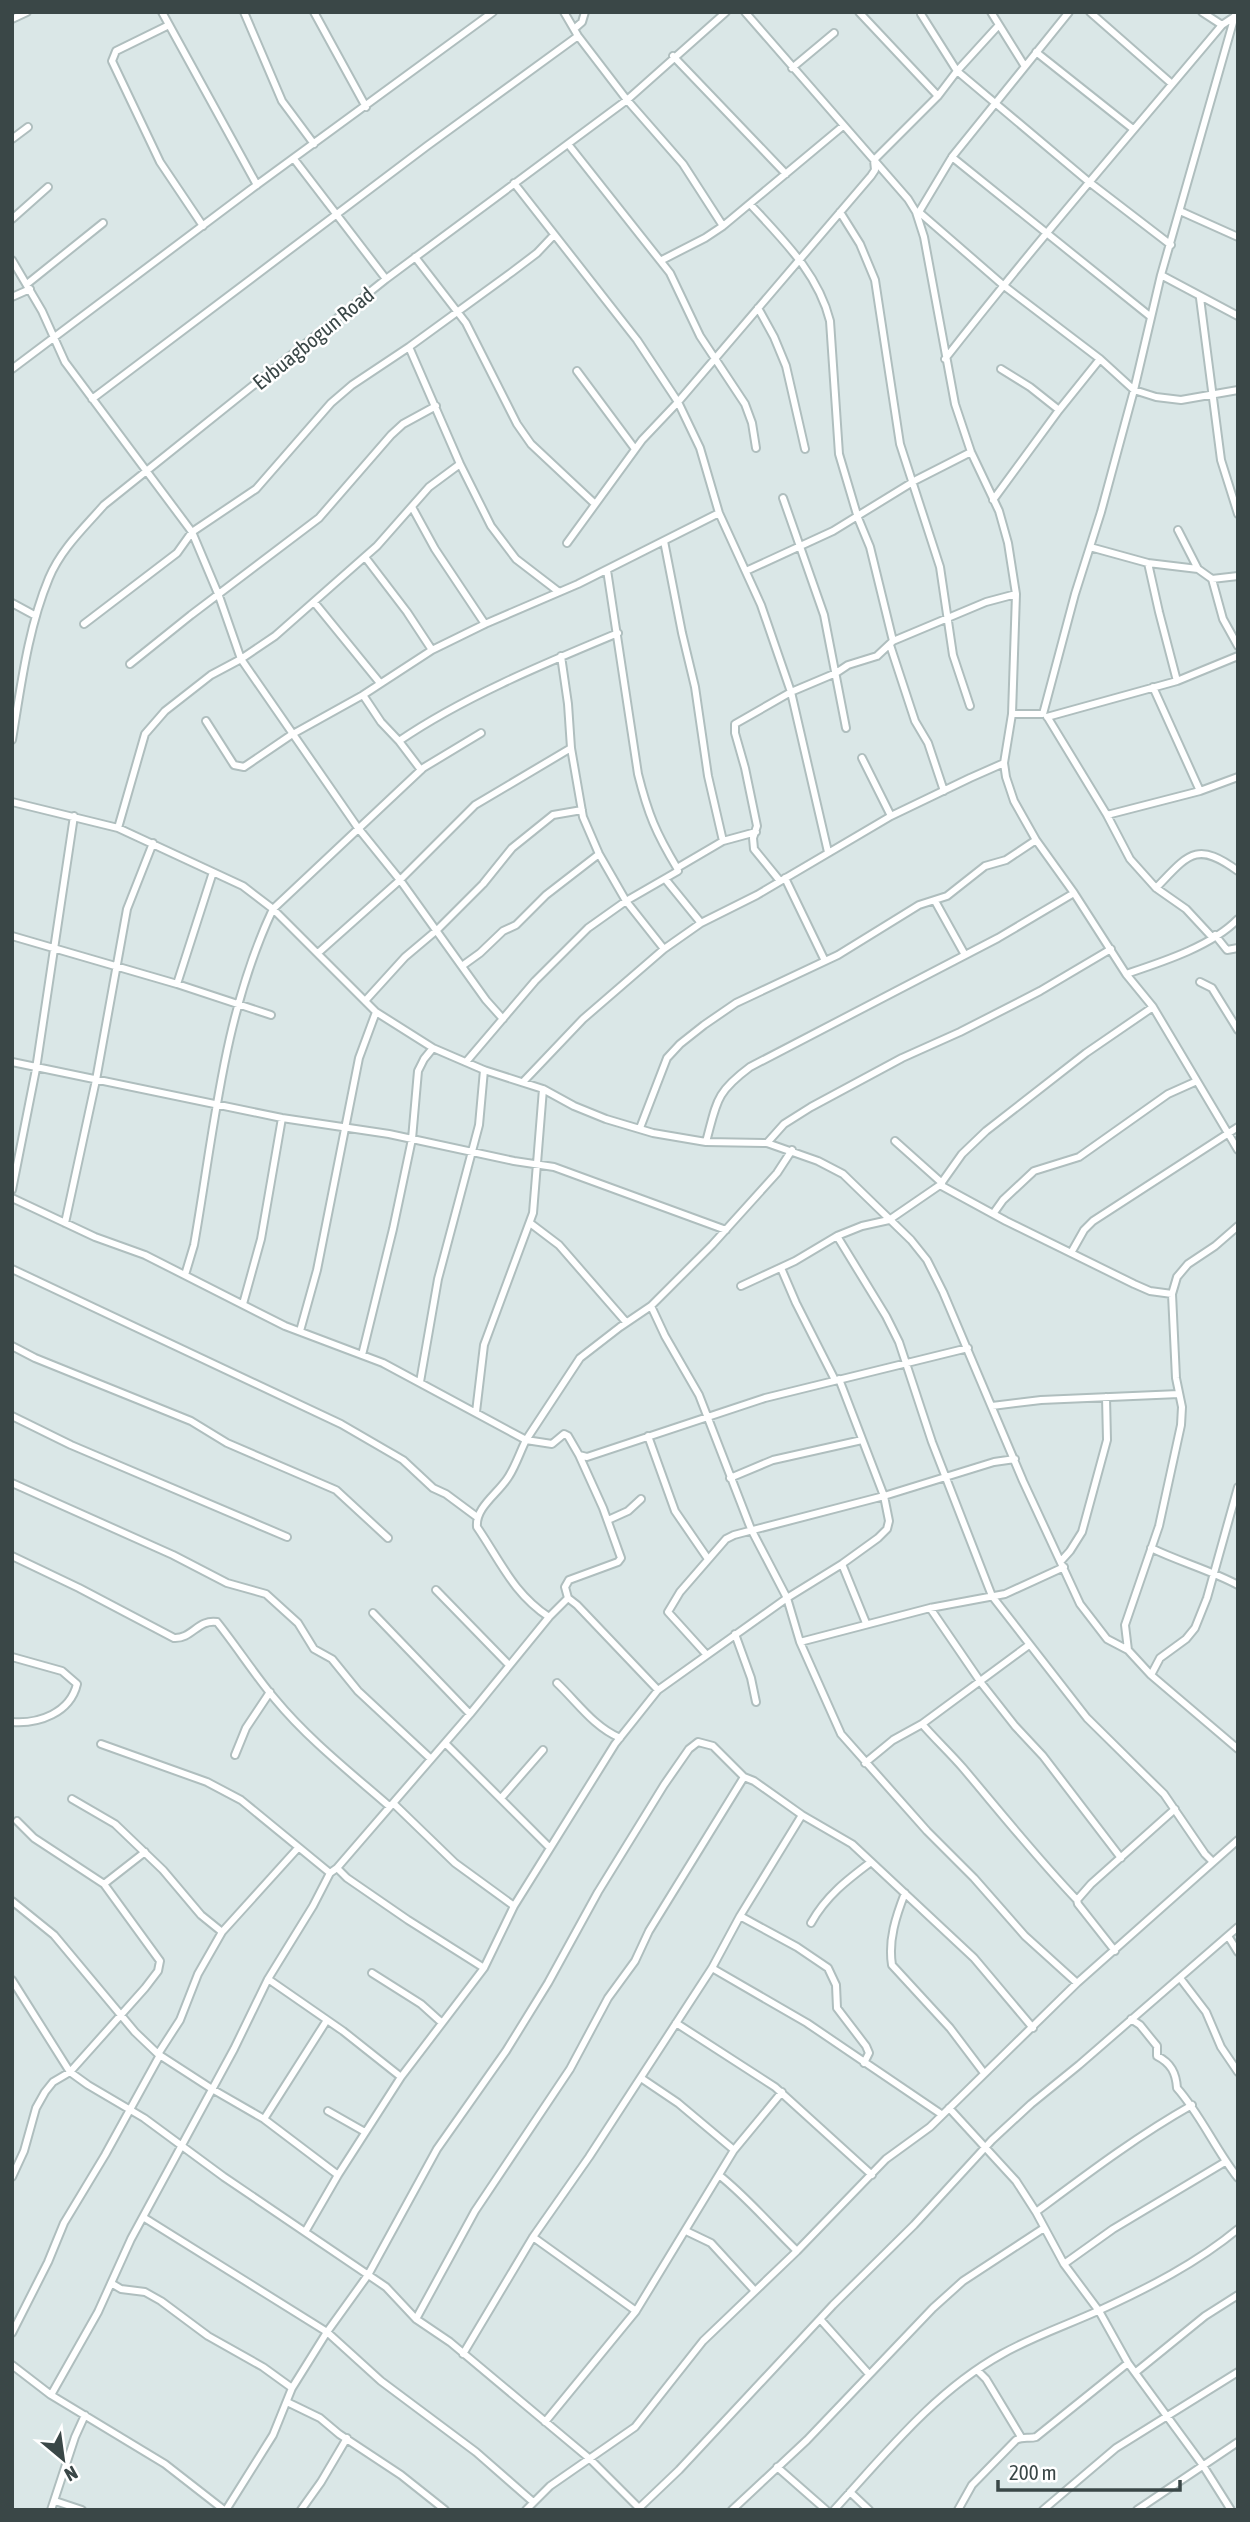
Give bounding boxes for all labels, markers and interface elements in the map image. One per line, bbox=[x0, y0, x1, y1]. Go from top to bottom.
street label: Evbuagbogun Road bbox=[248, 282, 378, 394]
north arrow bbox=[28, 2424, 98, 2494]
scale bar bbox=[998, 2448, 1180, 2492]
text: 200 m bbox=[1009, 2460, 1057, 2484]
text: N bbox=[61, 2462, 81, 2486]

